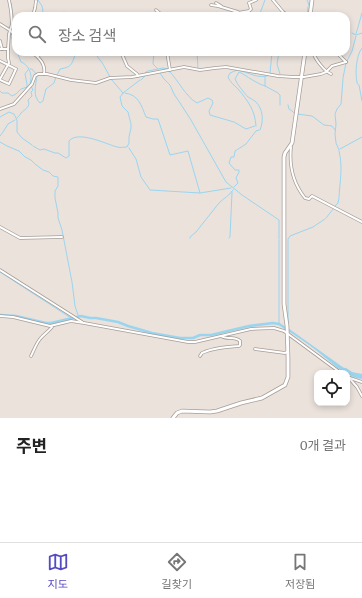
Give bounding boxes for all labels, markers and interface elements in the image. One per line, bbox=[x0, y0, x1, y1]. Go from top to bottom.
search box bbox=[12, 12, 350, 56]
icon: search bbox=[26, 23, 48, 45]
text: 장소 검색 bbox=[58, 23, 116, 46]
map controls bbox=[314, 370, 350, 406]
button: locate bbox=[314, 370, 350, 406]
text: 주변 bbox=[16, 432, 47, 457]
text: 0개 결과 bbox=[300, 435, 346, 454]
tab: 지도 bbox=[47, 551, 69, 591]
tab: 길찾기 bbox=[162, 551, 192, 591]
tab: 저장됨 bbox=[285, 551, 315, 591]

